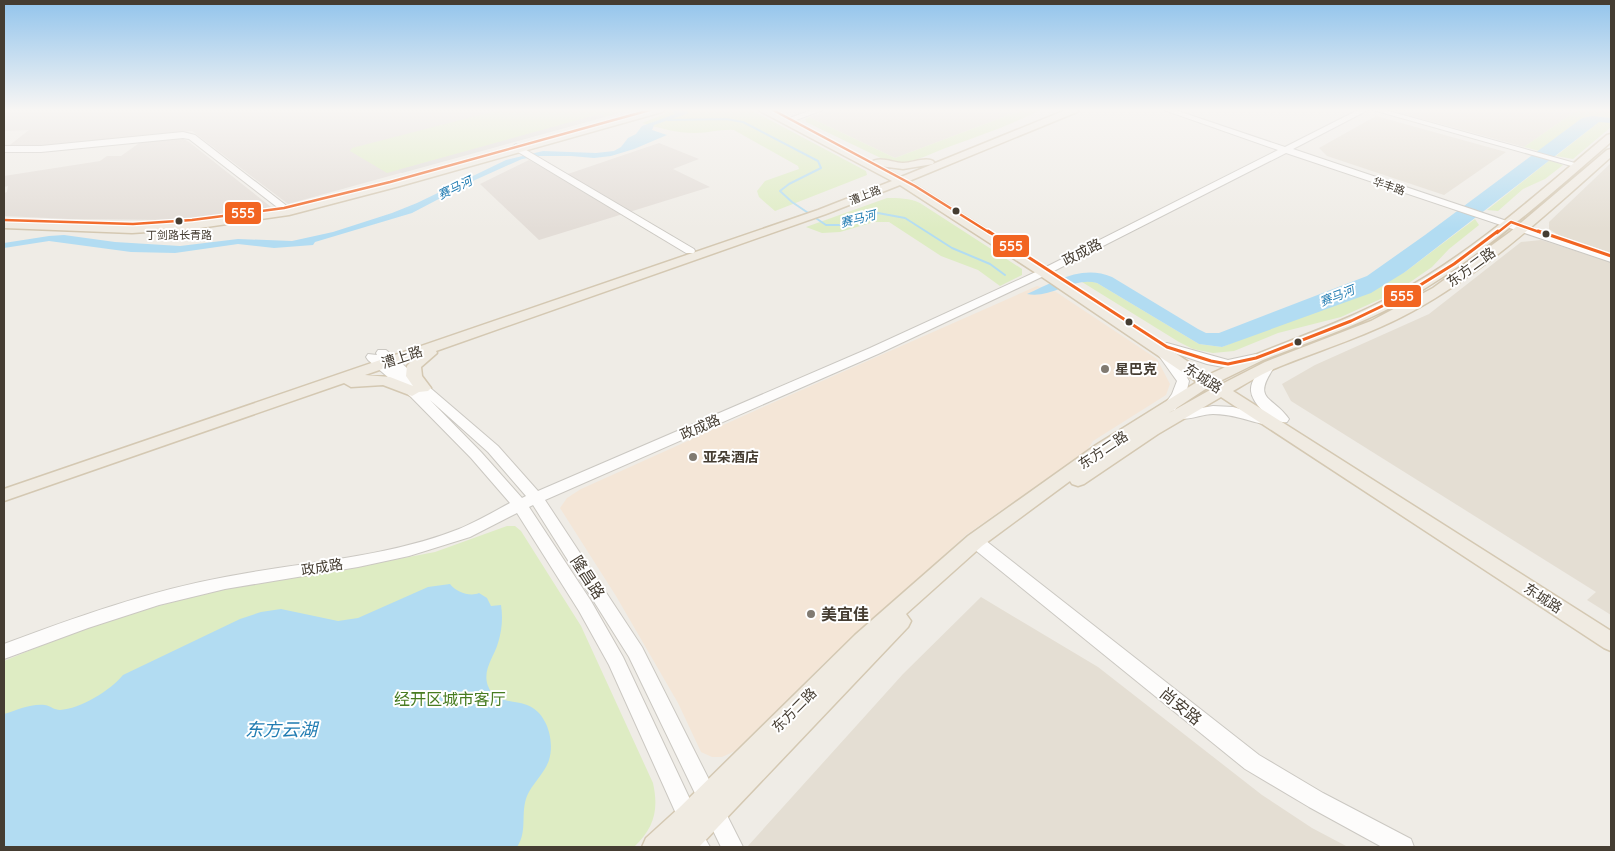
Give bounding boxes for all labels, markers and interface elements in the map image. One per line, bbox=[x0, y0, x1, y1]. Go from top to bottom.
water label: 赛马河 bbox=[435, 172, 476, 202]
street label: 华丰路 bbox=[1371, 174, 1407, 198]
street label: 漕上路 bbox=[847, 183, 883, 207]
line badge: 555 bbox=[224, 201, 262, 225]
text: 555 bbox=[231, 204, 255, 222]
water label: 赛马河 bbox=[839, 206, 879, 230]
unlabelled marker bbox=[951, 206, 961, 216]
marker: 丁剑路长青路 bbox=[174, 216, 184, 226]
place label: 丁剑路长青路 bbox=[146, 228, 212, 242]
unlabelled marker bbox=[1541, 229, 1551, 239]
line badge: 555 bbox=[992, 234, 1030, 258]
street label: 政成路 bbox=[1059, 234, 1105, 270]
text: 555 bbox=[999, 237, 1023, 255]
street label: 东方二路 bbox=[1443, 243, 1499, 291]
water label: 赛马河 bbox=[1317, 281, 1358, 309]
line badge: 555 bbox=[1383, 284, 1422, 308]
text: 555 bbox=[1390, 287, 1414, 305]
unlabelled marker bbox=[1124, 317, 1134, 327]
unlabelled marker bbox=[1293, 337, 1303, 347]
street label: 漕上路 bbox=[379, 342, 425, 372]
street label: 东城路 bbox=[1180, 359, 1226, 397]
place label: 星巴克 bbox=[1115, 360, 1157, 378]
marker: 星巴克 bbox=[1099, 363, 1111, 375]
street label: 政成路 bbox=[677, 410, 723, 444]
street label: 东方二路 bbox=[1075, 427, 1131, 473]
place label: 亚朵酒店 bbox=[703, 448, 759, 466]
marker: 亚朵酒店 bbox=[687, 451, 699, 463]
street label: 隆昌路 bbox=[567, 551, 609, 603]
street label: 政成路 bbox=[300, 555, 344, 579]
street label: 东城路 bbox=[1520, 579, 1566, 617]
place label: 美宜佳 bbox=[821, 604, 869, 624]
marker: 美宜佳 bbox=[805, 608, 817, 620]
street label: 尚安路 bbox=[1156, 683, 1206, 729]
street label: 东方二路 bbox=[768, 684, 820, 736]
park label: 经开区城市客厅 bbox=[394, 689, 506, 709]
water label: 东方云湖 bbox=[245, 718, 320, 741]

